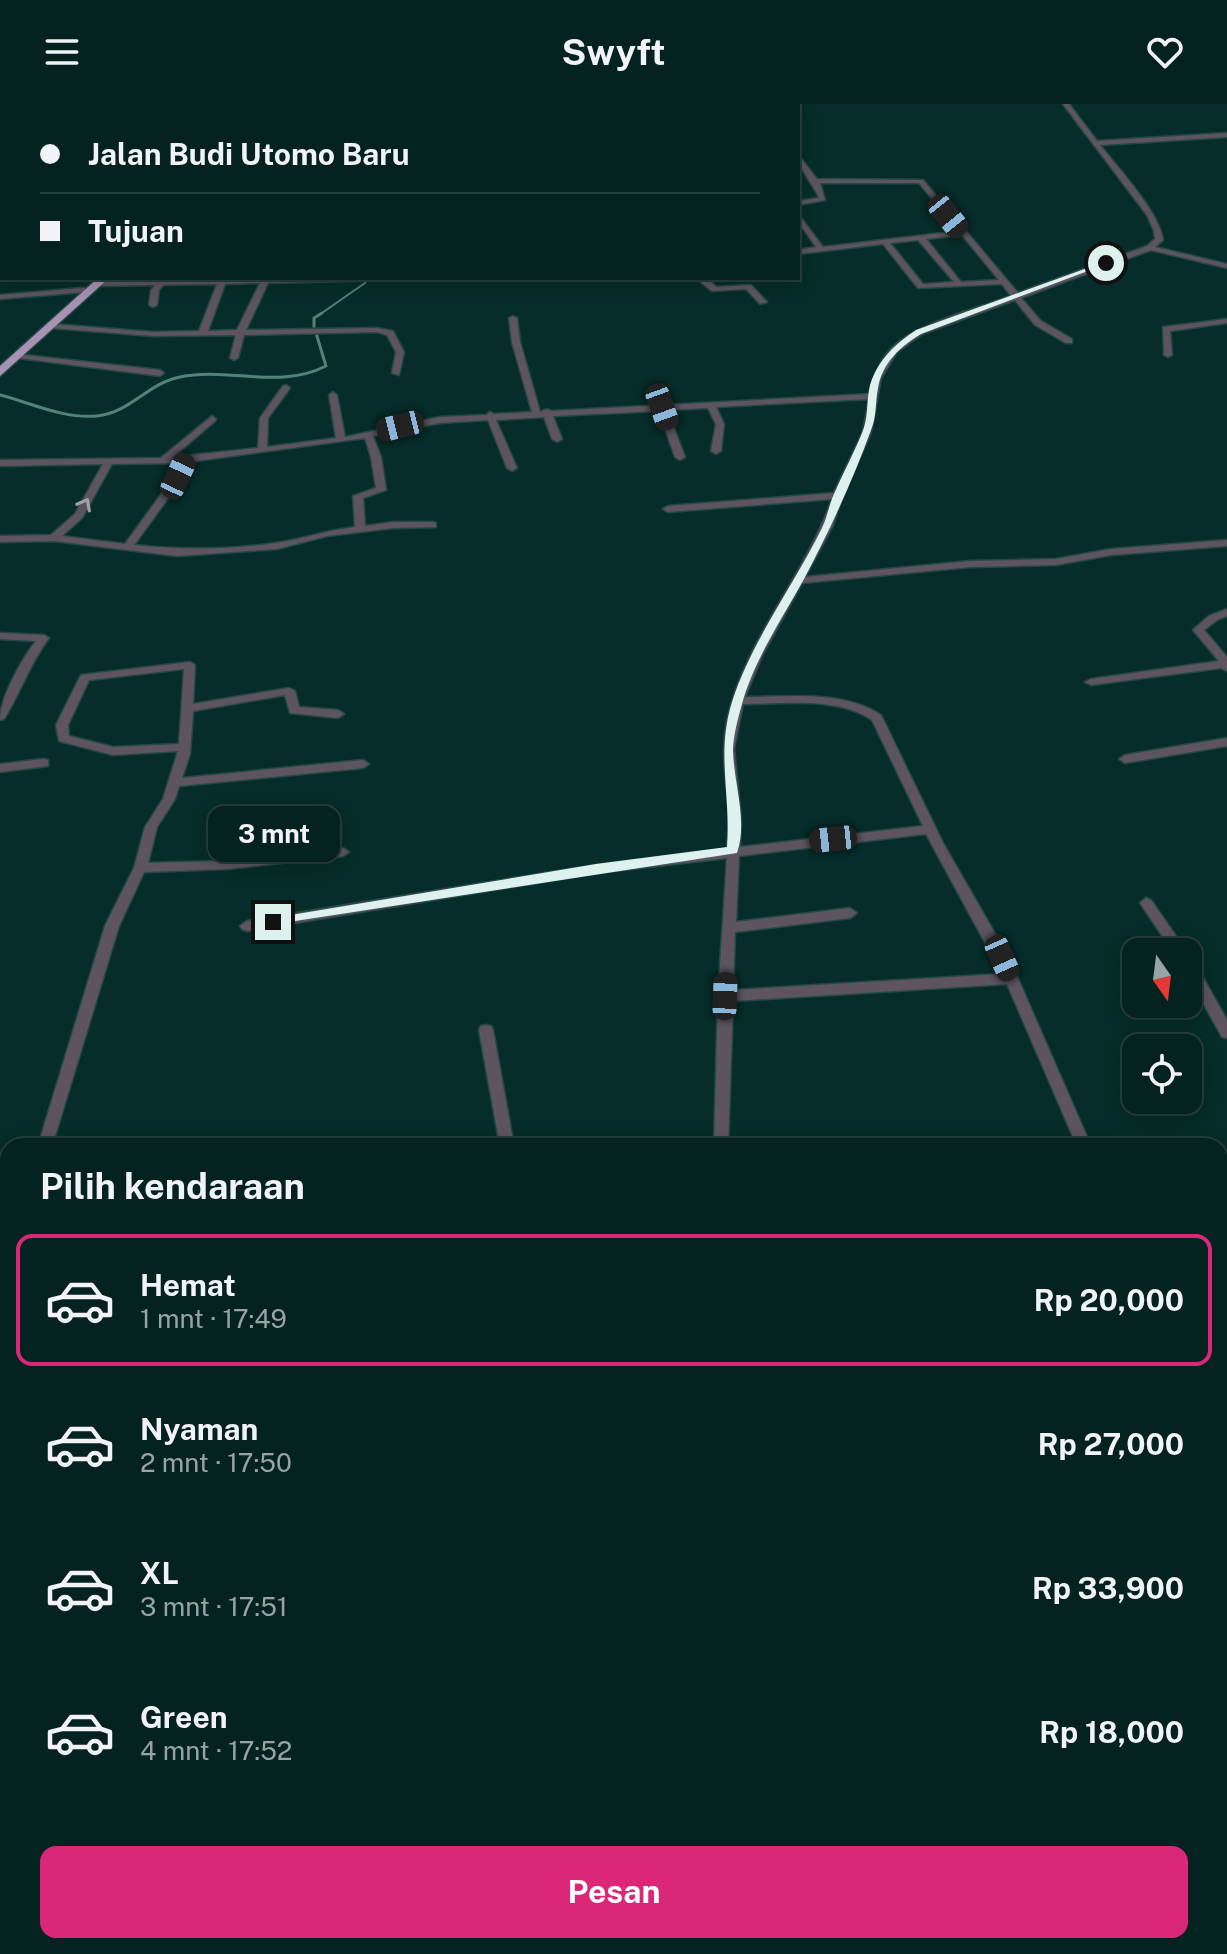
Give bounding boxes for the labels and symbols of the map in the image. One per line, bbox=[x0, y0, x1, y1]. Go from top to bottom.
car bbox=[924, 190, 972, 242]
route start bbox=[1088, 245, 1124, 281]
car bbox=[643, 380, 681, 434]
car bbox=[374, 409, 426, 443]
car bbox=[157, 449, 199, 503]
one-way arrow bbox=[75, 498, 91, 512]
callout: 3 mnt bbox=[207, 806, 339, 862]
car bbox=[808, 825, 858, 853]
route end bbox=[255, 904, 291, 940]
car bbox=[981, 931, 1023, 985]
north arrow bbox=[1122, 938, 1202, 1018]
car bbox=[712, 972, 738, 1020]

